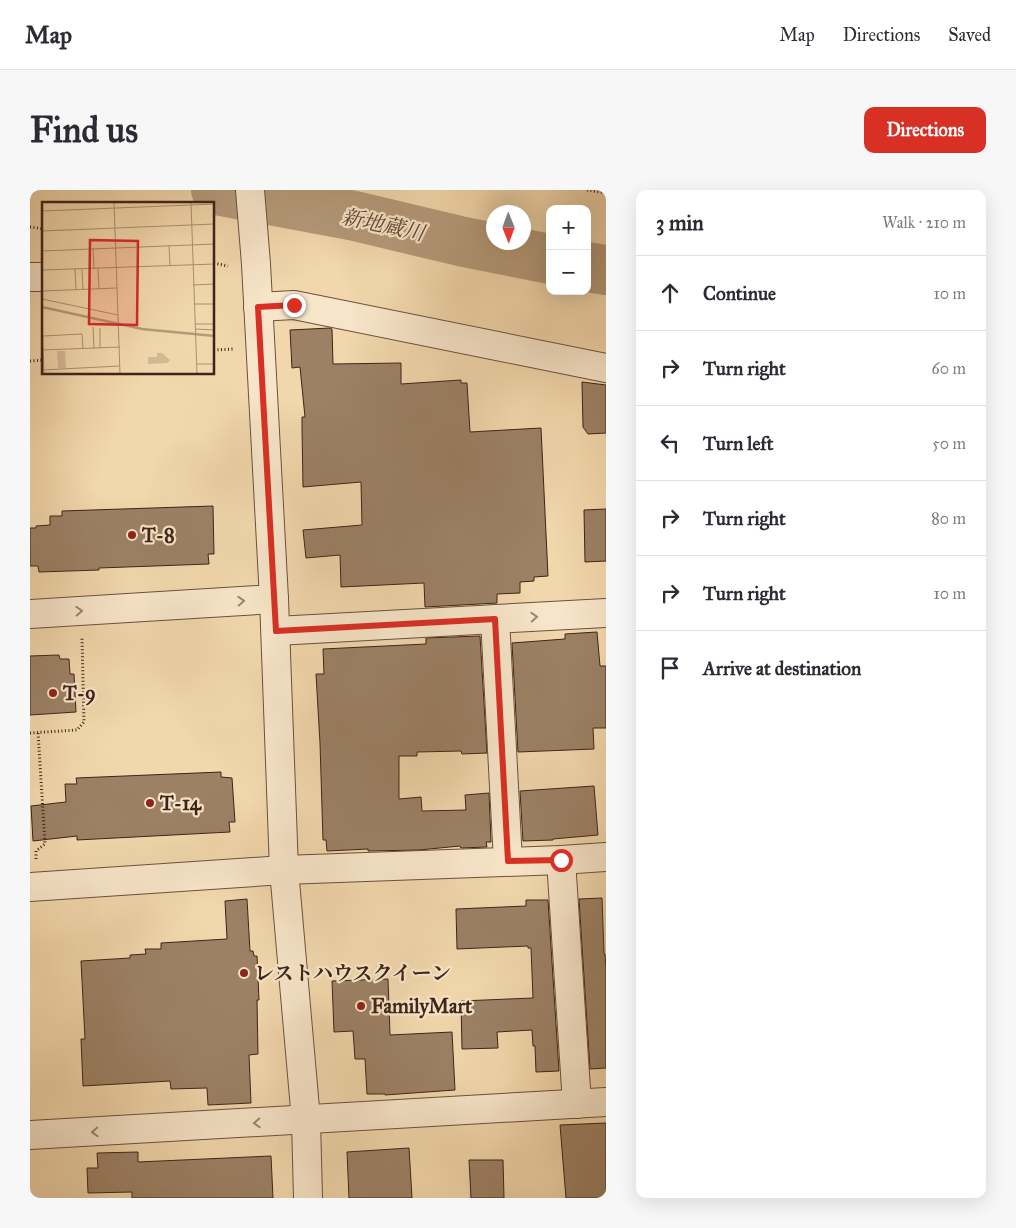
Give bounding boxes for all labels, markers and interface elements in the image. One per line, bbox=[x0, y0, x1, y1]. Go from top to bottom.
text: Map bbox=[25, 20, 72, 50]
text: Map bbox=[779, 24, 815, 46]
text: Directions bbox=[843, 24, 920, 46]
text: Saved bbox=[948, 24, 991, 46]
button: Directions bbox=[864, 107, 986, 153]
text: Find us bbox=[30, 109, 138, 152]
inset map bbox=[42, 202, 215, 375]
water label: 新地蔵川 bbox=[339, 204, 429, 247]
north arrow bbox=[486, 205, 531, 250]
map controls bbox=[546, 205, 591, 295]
button: + bbox=[546, 205, 591, 250]
text: 3 min bbox=[656, 210, 704, 236]
text: Walk · 210 m bbox=[882, 213, 966, 232]
button: − bbox=[546, 250, 591, 295]
icon: ahead bbox=[656, 279, 684, 307]
text: Continue bbox=[703, 282, 776, 305]
text: 10 m bbox=[934, 284, 966, 303]
route end bbox=[283, 294, 306, 317]
icon: right bbox=[656, 354, 684, 382]
text: Turn right bbox=[703, 357, 786, 380]
text: 60 m bbox=[932, 359, 966, 378]
icon: left bbox=[656, 429, 684, 457]
text: Turn left bbox=[703, 432, 773, 455]
text: 50 m bbox=[932, 434, 966, 453]
icon: right bbox=[656, 504, 684, 532]
text: Turn right bbox=[703, 507, 786, 530]
text: 80 m bbox=[931, 509, 966, 528]
place label: T-8 bbox=[141, 523, 175, 547]
marker: T-8 bbox=[126, 529, 138, 541]
icon: right bbox=[656, 579, 684, 607]
text: Turn right bbox=[703, 582, 786, 605]
text: 10 m bbox=[934, 584, 966, 603]
one-way arrow bbox=[237, 596, 245, 607]
one-way arrow bbox=[75, 606, 83, 617]
one-way arrow bbox=[530, 611, 538, 622]
icon: arrive bbox=[656, 654, 684, 682]
text: Arrive at destination bbox=[703, 657, 861, 680]
place label: T-9 bbox=[62, 681, 96, 706]
marker: T-9 bbox=[47, 687, 59, 699]
place label: T-14 bbox=[159, 791, 202, 816]
marker: T-14 bbox=[144, 797, 156, 809]
route start bbox=[550, 849, 573, 872]
place label: レストハウスクイーン bbox=[254, 961, 451, 985]
marker: レストハウスクイーン bbox=[238, 967, 250, 979]
place label: FamilyMart bbox=[371, 994, 473, 1019]
marker: FamilyMart bbox=[355, 1000, 367, 1012]
one-way arrow bbox=[253, 1117, 261, 1128]
one-way arrow bbox=[90, 1126, 98, 1137]

